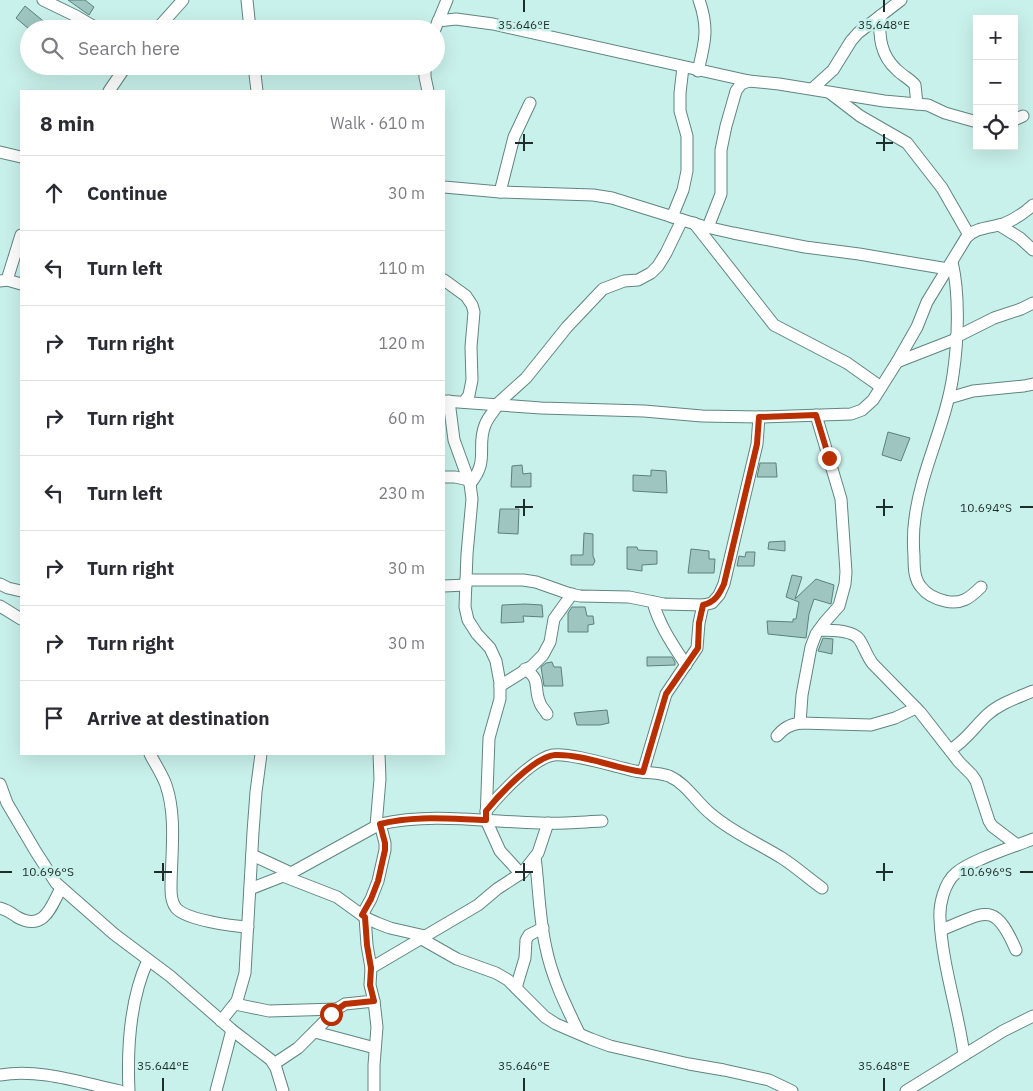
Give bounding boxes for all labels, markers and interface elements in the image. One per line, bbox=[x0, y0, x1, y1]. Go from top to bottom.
map controls bbox=[973, 15, 1018, 150]
button: + bbox=[973, 15, 1018, 60]
text: 35.646°E bbox=[498, 17, 550, 32]
text: 35.648°E bbox=[858, 17, 910, 32]
search box bbox=[20, 20, 445, 75]
icon: search bbox=[38, 34, 66, 62]
text: Search here bbox=[78, 36, 180, 60]
button: − bbox=[973, 60, 1018, 105]
button: locate bbox=[973, 105, 1018, 150]
text: 8 min bbox=[40, 109, 95, 137]
text: Walk · 610 m bbox=[330, 113, 425, 133]
icon: ahead bbox=[40, 179, 68, 207]
text: Continue bbox=[87, 181, 167, 205]
text: 30 m bbox=[388, 183, 425, 203]
icon: left bbox=[40, 254, 68, 282]
text: Turn left bbox=[87, 256, 163, 280]
text: 110 m bbox=[378, 258, 425, 278]
icon: right bbox=[40, 329, 68, 357]
text: Turn right bbox=[87, 331, 174, 355]
text: 120 m bbox=[378, 333, 425, 353]
icon: right bbox=[40, 404, 68, 432]
text: Turn right bbox=[87, 406, 174, 430]
text: 60 m bbox=[388, 408, 425, 428]
route end bbox=[818, 447, 841, 470]
icon: left bbox=[40, 479, 68, 507]
text: Turn left bbox=[87, 481, 163, 505]
text: 230 m bbox=[378, 483, 425, 503]
text: 10.694°S bbox=[960, 500, 1012, 515]
icon: right bbox=[40, 554, 68, 582]
text: Turn right bbox=[87, 556, 174, 580]
text: 30 m bbox=[388, 558, 425, 578]
icon: right bbox=[40, 629, 68, 657]
text: Turn right bbox=[87, 631, 174, 655]
text: 30 m bbox=[388, 633, 425, 653]
icon: arrive bbox=[40, 704, 68, 732]
text: Arrive at destination bbox=[87, 706, 270, 730]
text: 10.696°S bbox=[22, 864, 74, 879]
text: 10.696°S bbox=[960, 864, 1012, 879]
route start bbox=[320, 1003, 343, 1026]
text: 35.644°E bbox=[137, 1058, 189, 1073]
text: 35.646°E bbox=[498, 1058, 550, 1073]
text: 35.648°E bbox=[858, 1058, 910, 1073]

